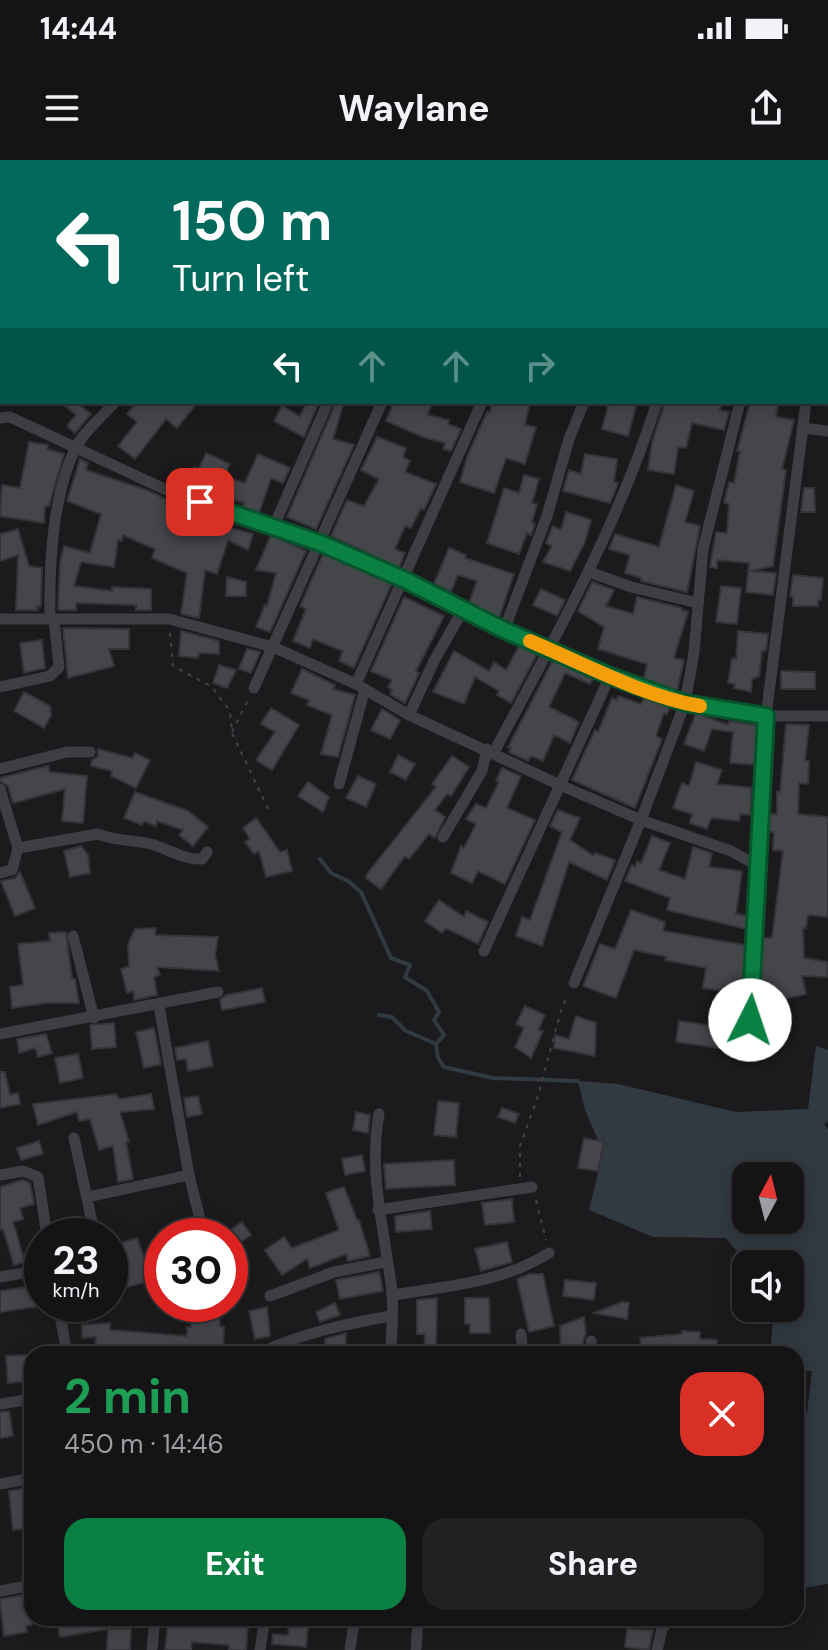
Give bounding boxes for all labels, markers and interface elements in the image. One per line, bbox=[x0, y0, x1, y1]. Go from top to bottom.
text: 14:44 bbox=[40, 9, 117, 48]
text: Waylane bbox=[338, 85, 490, 132]
icon: menu bbox=[40, 86, 84, 130]
icon: share bbox=[744, 86, 788, 130]
text: 150 m bbox=[172, 184, 333, 257]
icon: left bbox=[40, 192, 144, 296]
text: Turn left bbox=[172, 255, 309, 302]
icon: left bbox=[266, 344, 310, 388]
icon: ahead bbox=[350, 344, 394, 388]
icon: ahead bbox=[434, 344, 478, 388]
icon: right bbox=[518, 344, 562, 388]
pin bbox=[166, 468, 234, 536]
icon: arrive bbox=[178, 480, 222, 524]
position arrow bbox=[708, 978, 792, 1062]
north arrow bbox=[732, 1162, 804, 1234]
map controls bbox=[732, 1162, 804, 1322]
speed limit sign: 30 bbox=[144, 1218, 248, 1322]
text: 23 bbox=[52, 1234, 100, 1286]
button: sound bbox=[732, 1250, 804, 1322]
text: km/h bbox=[52, 1277, 100, 1303]
text: 2 min bbox=[64, 1365, 191, 1428]
button: close bbox=[680, 1372, 764, 1456]
text: 450 m · 14:46 bbox=[64, 1427, 224, 1461]
button: Exit bbox=[64, 1518, 406, 1610]
button: Share bbox=[422, 1518, 764, 1610]

